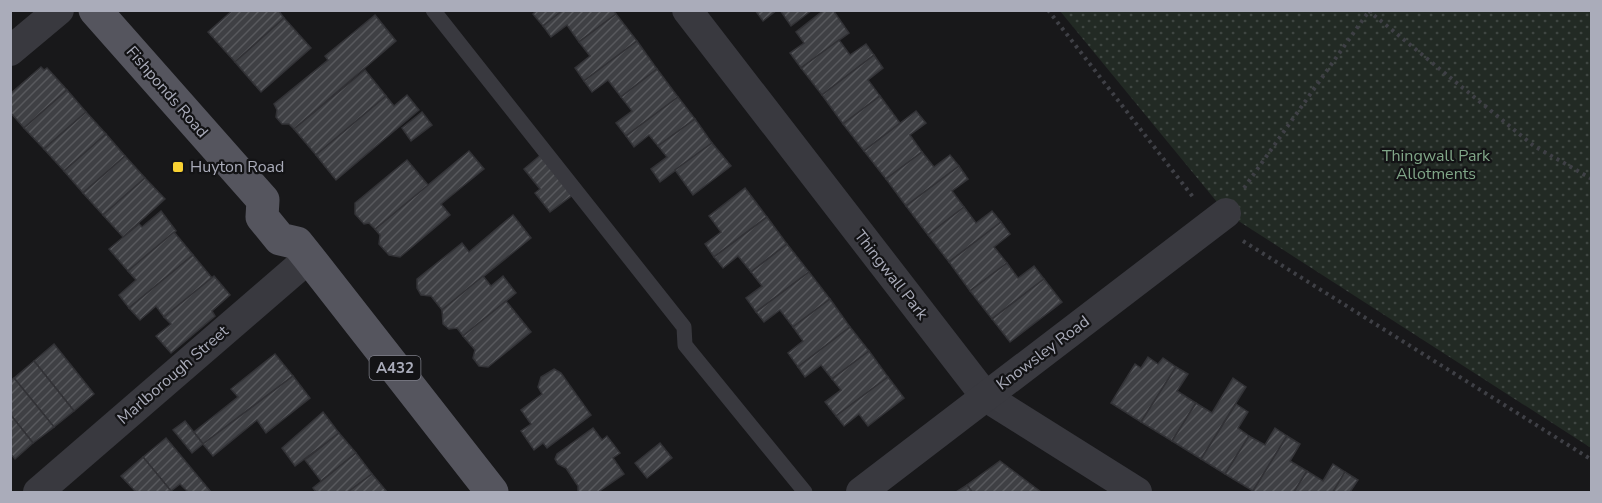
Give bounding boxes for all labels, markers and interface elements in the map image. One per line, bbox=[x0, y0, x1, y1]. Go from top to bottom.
street label: Fishponds Road bbox=[121, 41, 213, 143]
park label: Thingwall Park Allotments bbox=[1382, 145, 1491, 185]
place label: Huyton Road bbox=[190, 156, 284, 178]
marker: Huyton Road bbox=[171, 160, 185, 174]
street label: Thingwall Park bbox=[849, 226, 934, 325]
street label: Knowsley Road bbox=[992, 311, 1094, 395]
street label: Marlborough Street bbox=[113, 320, 234, 429]
road number: A432 bbox=[370, 356, 420, 380]

